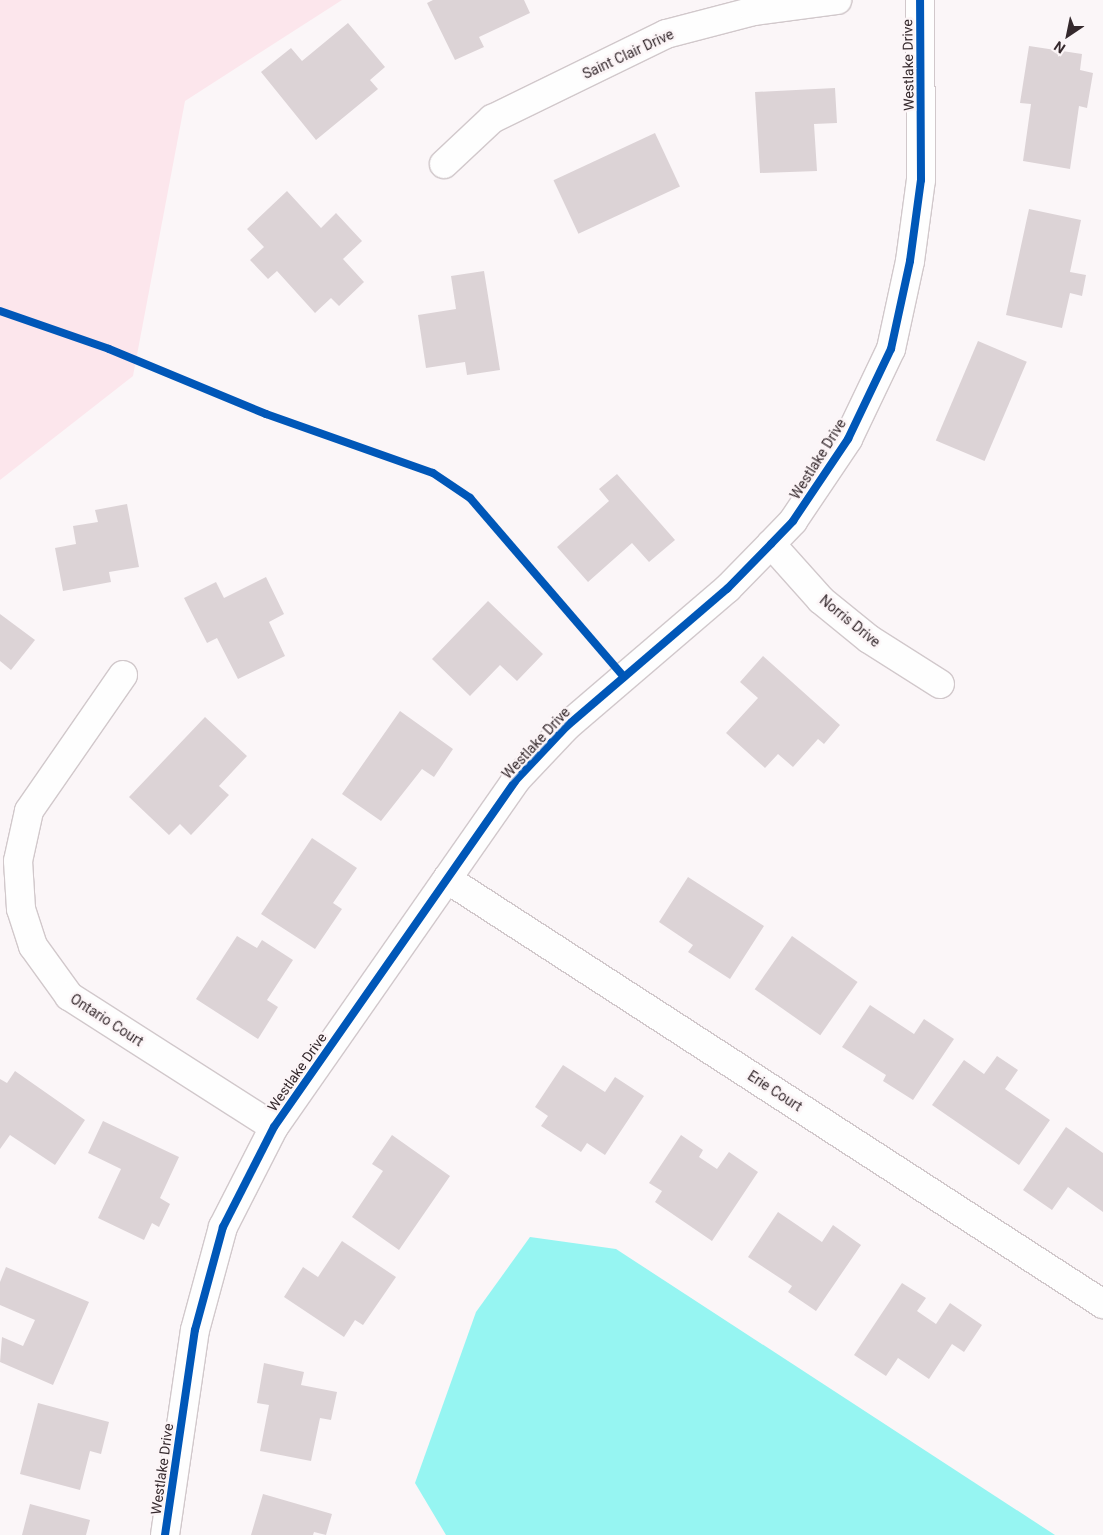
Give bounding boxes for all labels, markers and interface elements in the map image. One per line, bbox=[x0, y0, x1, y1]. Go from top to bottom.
north arrow bbox=[1043, 10, 1093, 60]
street label: Westlake Drive bbox=[899, 19, 917, 111]
street label: Saint Clair Drive bbox=[580, 26, 676, 82]
text: N bbox=[1051, 38, 1068, 57]
street label: Westlake Drive bbox=[787, 416, 849, 502]
street label: Norris Drive bbox=[816, 591, 884, 651]
street label: Westlake Drive bbox=[499, 704, 573, 782]
street label: Ontario Court bbox=[67, 990, 147, 1050]
street label: Westlake Drive bbox=[264, 1030, 330, 1114]
street label: Erie Court bbox=[745, 1067, 805, 1115]
street label: Westlake Drive bbox=[147, 1422, 177, 1516]

